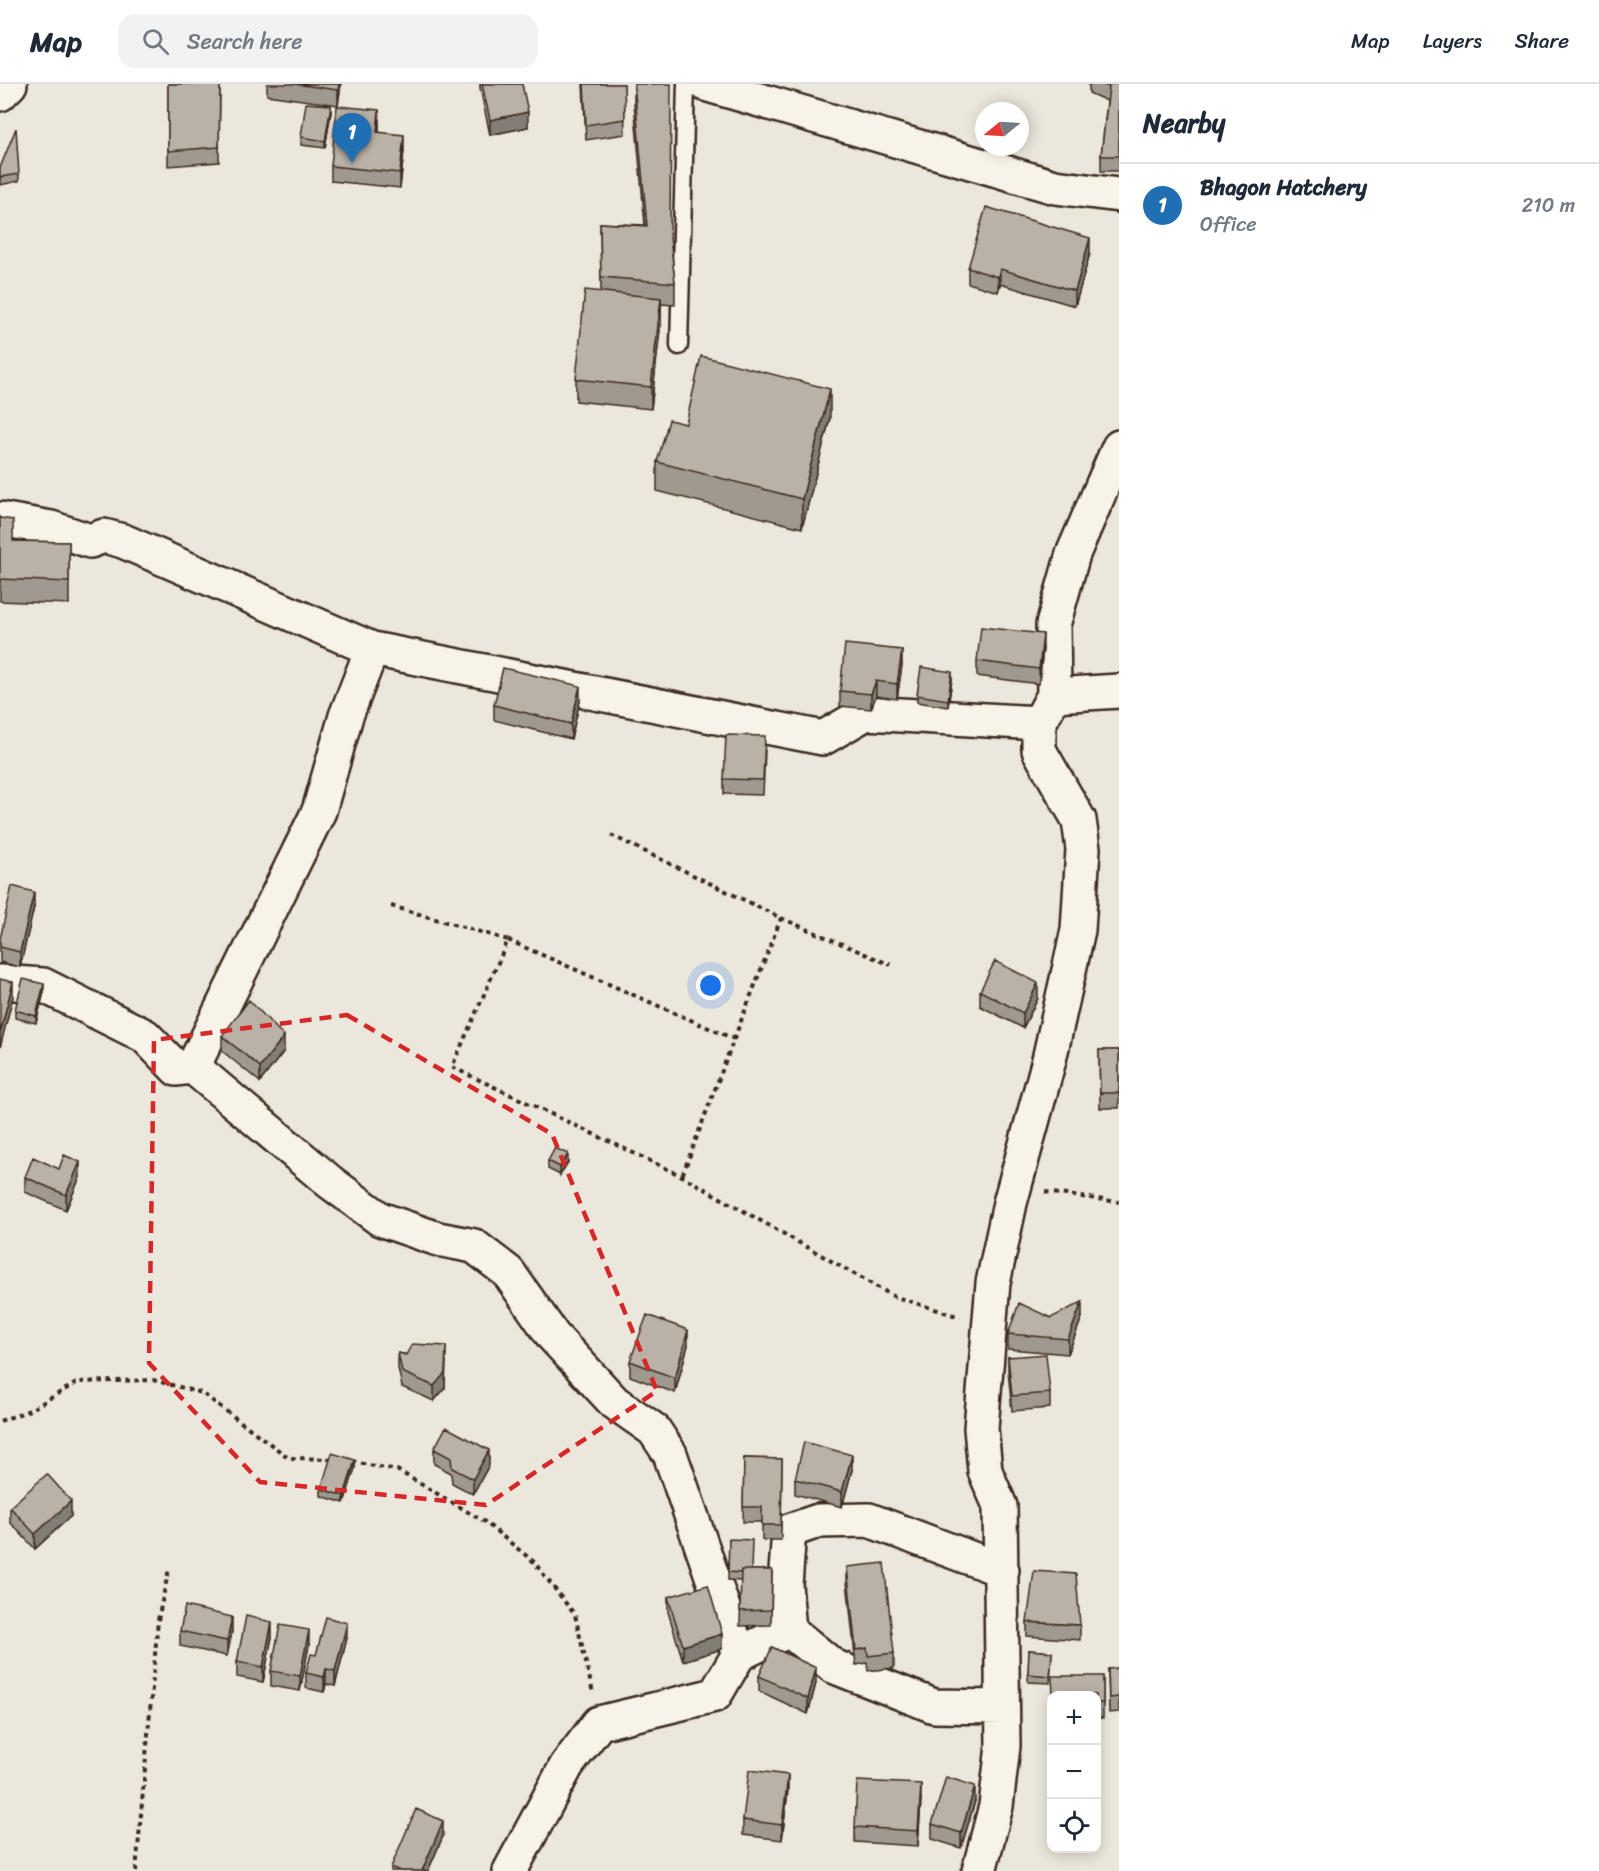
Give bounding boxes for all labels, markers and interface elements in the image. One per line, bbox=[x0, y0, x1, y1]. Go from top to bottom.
search box bbox=[118, 14, 538, 68]
text: Map bbox=[30, 17, 82, 66]
text: Search here bbox=[187, 22, 303, 61]
text: Map bbox=[1351, 22, 1390, 60]
text: Layers bbox=[1423, 22, 1482, 60]
text: Share bbox=[1515, 22, 1569, 60]
icon: search bbox=[139, 25, 172, 58]
text: Nearby bbox=[1143, 100, 1225, 146]
north arrow bbox=[975, 102, 1029, 156]
pin: 1 bbox=[332, 113, 372, 163]
text: Bhagon Hatchery bbox=[1200, 168, 1367, 207]
text: 1 bbox=[1158, 188, 1167, 223]
text: 210 m bbox=[1522, 188, 1575, 223]
text: Office bbox=[1200, 207, 1256, 242]
your location bbox=[696, 971, 725, 1000]
map controls bbox=[1047, 1691, 1101, 1853]
button: + bbox=[1047, 1691, 1101, 1745]
button: − bbox=[1047, 1745, 1101, 1799]
button: locate bbox=[1047, 1799, 1101, 1853]

